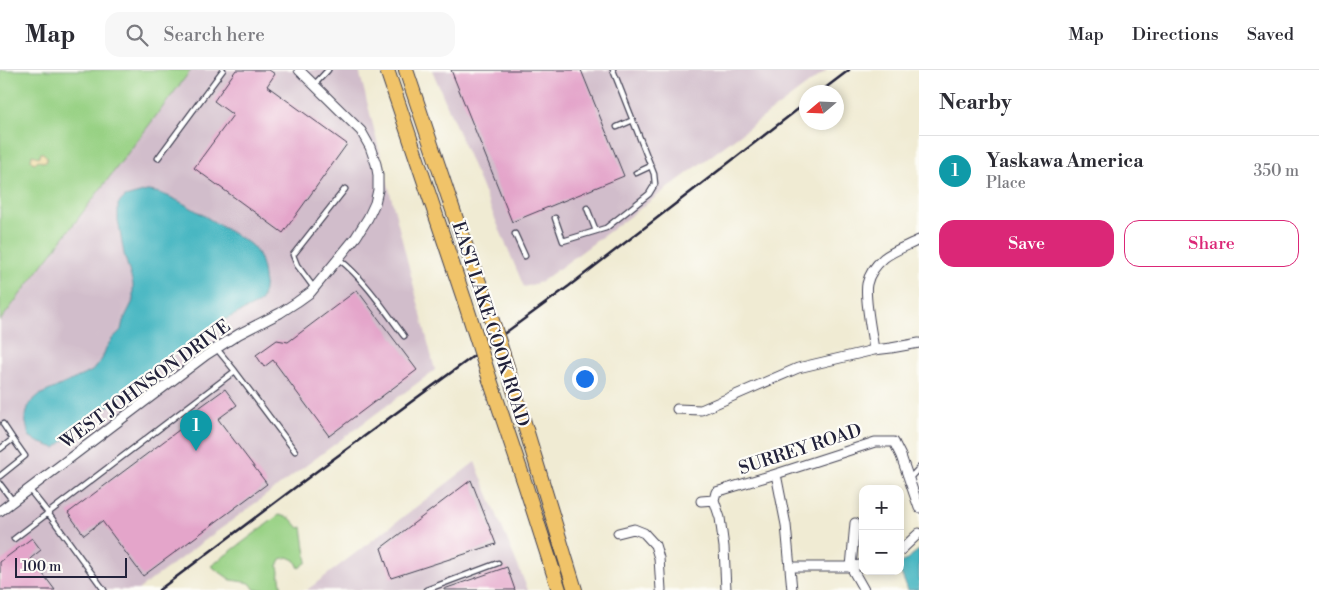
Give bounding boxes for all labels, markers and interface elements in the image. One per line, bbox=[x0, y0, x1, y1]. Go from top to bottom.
search box bbox=[105, 12, 455, 57]
text: Map bbox=[25, 20, 75, 50]
icon: search bbox=[123, 21, 151, 49]
text: Search here bbox=[163, 23, 265, 47]
text: Map bbox=[1068, 23, 1104, 46]
text: Directions bbox=[1132, 23, 1219, 46]
text: Saved bbox=[1247, 23, 1294, 46]
north arrow bbox=[799, 85, 844, 130]
text: Nearby bbox=[939, 90, 1012, 116]
text: Yaskawa America bbox=[986, 149, 1143, 173]
text: 1 bbox=[951, 161, 959, 181]
text: 350 m bbox=[1253, 161, 1299, 181]
text: Place bbox=[986, 173, 1026, 193]
street label: EAST LAKE COOK ROAD bbox=[446, 219, 535, 430]
button: Save bbox=[939, 220, 1114, 267]
button: Share bbox=[1124, 220, 1299, 267]
street label: WEST JOHNSON DRIVE bbox=[55, 315, 235, 455]
your location bbox=[572, 366, 598, 392]
pin: 1 bbox=[180, 410, 212, 451]
street label: SURREY ROAD bbox=[736, 419, 865, 480]
map controls bbox=[859, 485, 904, 575]
button: + bbox=[859, 485, 904, 530]
button: − bbox=[859, 530, 904, 575]
scale bar bbox=[15, 555, 128, 578]
text: 100 m bbox=[22, 558, 61, 576]

